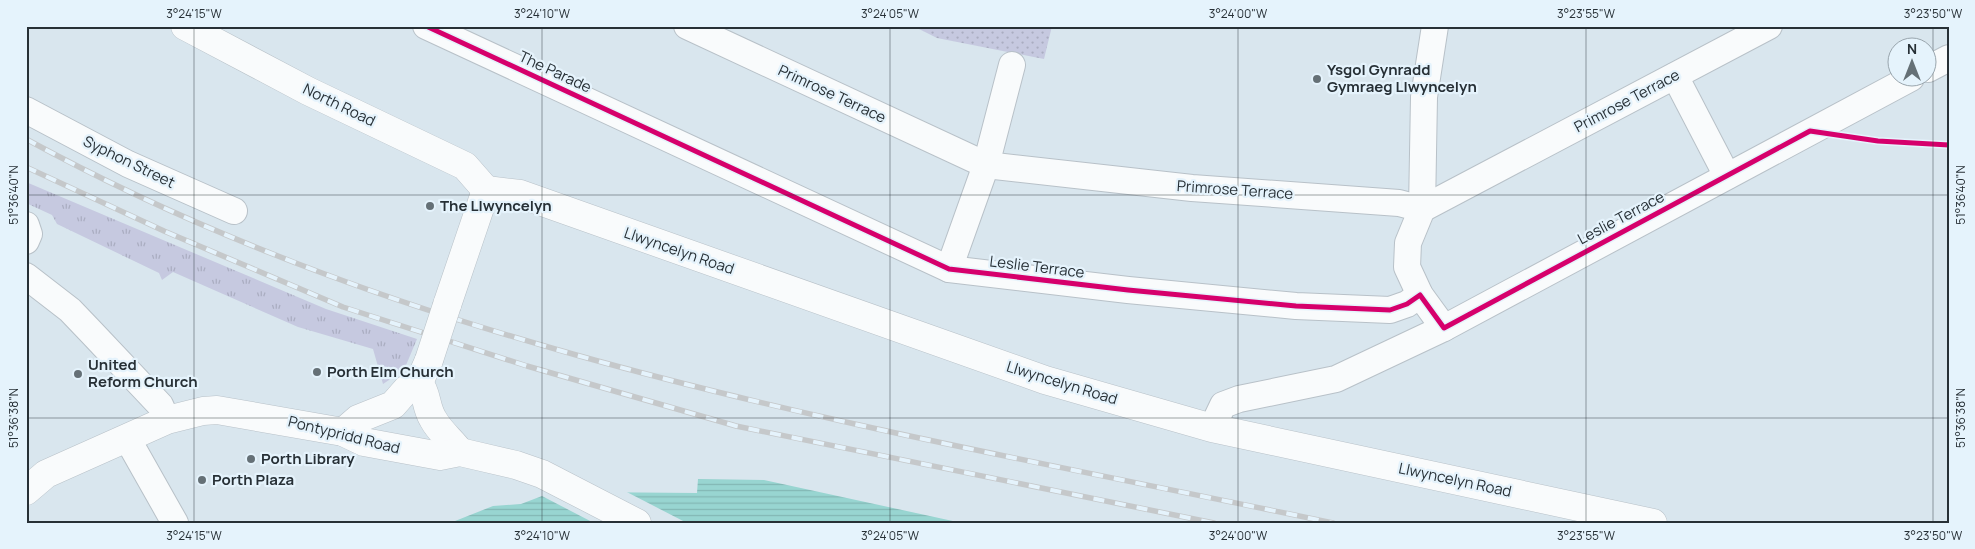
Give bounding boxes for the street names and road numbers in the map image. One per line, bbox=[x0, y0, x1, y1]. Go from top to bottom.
street label: The Parade bbox=[516, 46, 595, 98]
street label: Primrose Terrace bbox=[775, 59, 890, 128]
street label: Primrose Terrace bbox=[1570, 64, 1683, 137]
street label: North Road bbox=[300, 78, 379, 131]
street label: Syphon Street bbox=[80, 130, 179, 193]
street label: Primrose Terrace bbox=[1176, 175, 1294, 204]
street label: Leslie Terrace bbox=[1574, 186, 1668, 249]
street label: Llwyncelyn Road bbox=[621, 222, 737, 279]
street label: Leslie Terrace bbox=[988, 250, 1086, 283]
street label: Llwyncelyn Road bbox=[1004, 356, 1120, 409]
street label: Pontypridd Road bbox=[286, 410, 402, 459]
street label: Llwyncelyn Road bbox=[1397, 457, 1514, 502]

